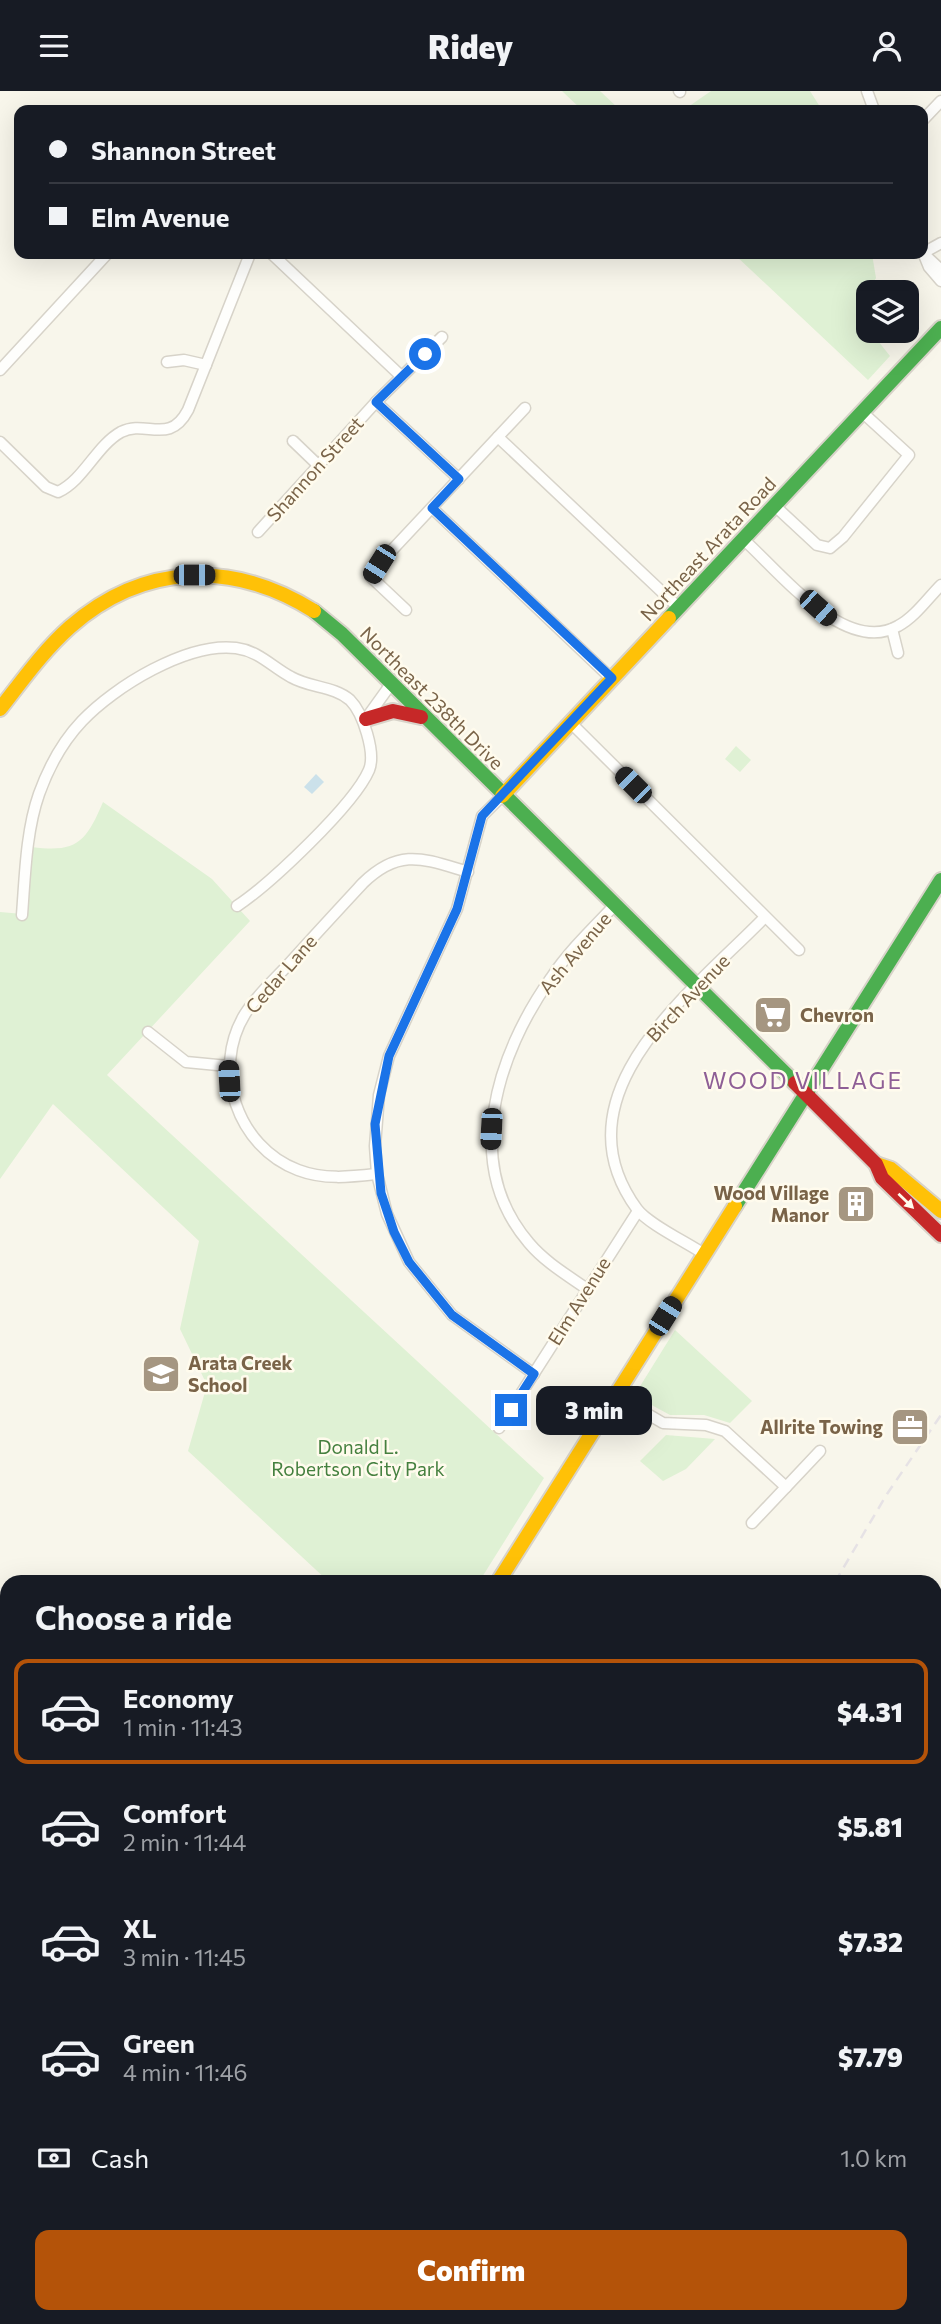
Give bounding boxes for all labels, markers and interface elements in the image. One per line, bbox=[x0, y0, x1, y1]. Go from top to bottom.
text: Ridey bbox=[428, 26, 513, 66]
icon: menu bbox=[35, 27, 73, 65]
icon: person bbox=[868, 27, 906, 65]
text: Shannon Street bbox=[91, 134, 276, 165]
text: Elm Avenue bbox=[91, 201, 229, 232]
map controls bbox=[856, 280, 919, 343]
button: layers bbox=[856, 280, 919, 343]
route start bbox=[409, 338, 441, 370]
street label: Shannon Street bbox=[261, 411, 368, 526]
street label: Northeast Arata Road bbox=[635, 472, 780, 625]
car bbox=[359, 541, 400, 587]
car bbox=[174, 565, 216, 586]
car bbox=[796, 586, 841, 630]
street label: Northeast 238th Drive bbox=[356, 621, 509, 774]
car bbox=[611, 763, 656, 807]
street label: Ash Avenue bbox=[534, 907, 615, 998]
street label: Cedar Lane bbox=[240, 930, 321, 1018]
street label: Birch Avenue bbox=[641, 949, 734, 1046]
supermarket icon: Chevron bbox=[752, 994, 794, 1036]
place label: Chevron bbox=[800, 1003, 874, 1026]
car bbox=[218, 1059, 241, 1103]
district label: WOOD VILLAGE bbox=[703, 1066, 903, 1094]
car bbox=[480, 1107, 503, 1151]
place label: Wood Village Manor bbox=[714, 1181, 829, 1226]
building icon: Wood Village Manor bbox=[835, 1183, 877, 1225]
one-way arrow bbox=[897, 1193, 914, 1209]
street label: Elm Avenue bbox=[542, 1252, 615, 1349]
car bbox=[645, 1293, 686, 1339]
place label: Arata Creek School bbox=[188, 1351, 293, 1396]
school or university icon: Arata Creek School bbox=[140, 1353, 182, 1395]
callout: 3 min bbox=[536, 1385, 651, 1435]
route end bbox=[495, 1394, 527, 1426]
text: 3 min bbox=[565, 1396, 623, 1424]
office icon: Allrite Towing bbox=[889, 1406, 931, 1448]
place label: Allrite Towing bbox=[760, 1415, 884, 1438]
park label: Donald L. Robertson City Park bbox=[271, 1435, 445, 1480]
text: Choose a ride bbox=[35, 1597, 232, 1637]
icon: car bbox=[39, 1680, 102, 1743]
text: Economy bbox=[123, 1682, 234, 1713]
text: $4.31 bbox=[837, 1696, 903, 1727]
text: 1 min · 11:43 bbox=[123, 1713, 243, 1741]
icon: car bbox=[39, 1795, 102, 1858]
text: Comfort bbox=[123, 1797, 226, 1828]
text: $5.81 bbox=[838, 1811, 903, 1842]
text: 2 min · 11:44 bbox=[123, 1828, 246, 1856]
icon: car bbox=[39, 1910, 102, 1973]
text: XL bbox=[123, 1912, 157, 1943]
text: $7.32 bbox=[838, 1926, 903, 1957]
text: 3 min · 11:45 bbox=[123, 1943, 246, 1971]
icon: car bbox=[39, 2025, 102, 2088]
text: Green bbox=[123, 2027, 195, 2058]
text: $7.79 bbox=[838, 2041, 903, 2072]
text: 4 min · 11:46 bbox=[123, 2058, 247, 2086]
icon: cash bbox=[35, 2139, 73, 2177]
text: Cash bbox=[91, 2142, 149, 2173]
text: 1.0 km bbox=[840, 2144, 907, 2172]
button: Confirm bbox=[35, 2230, 907, 2310]

